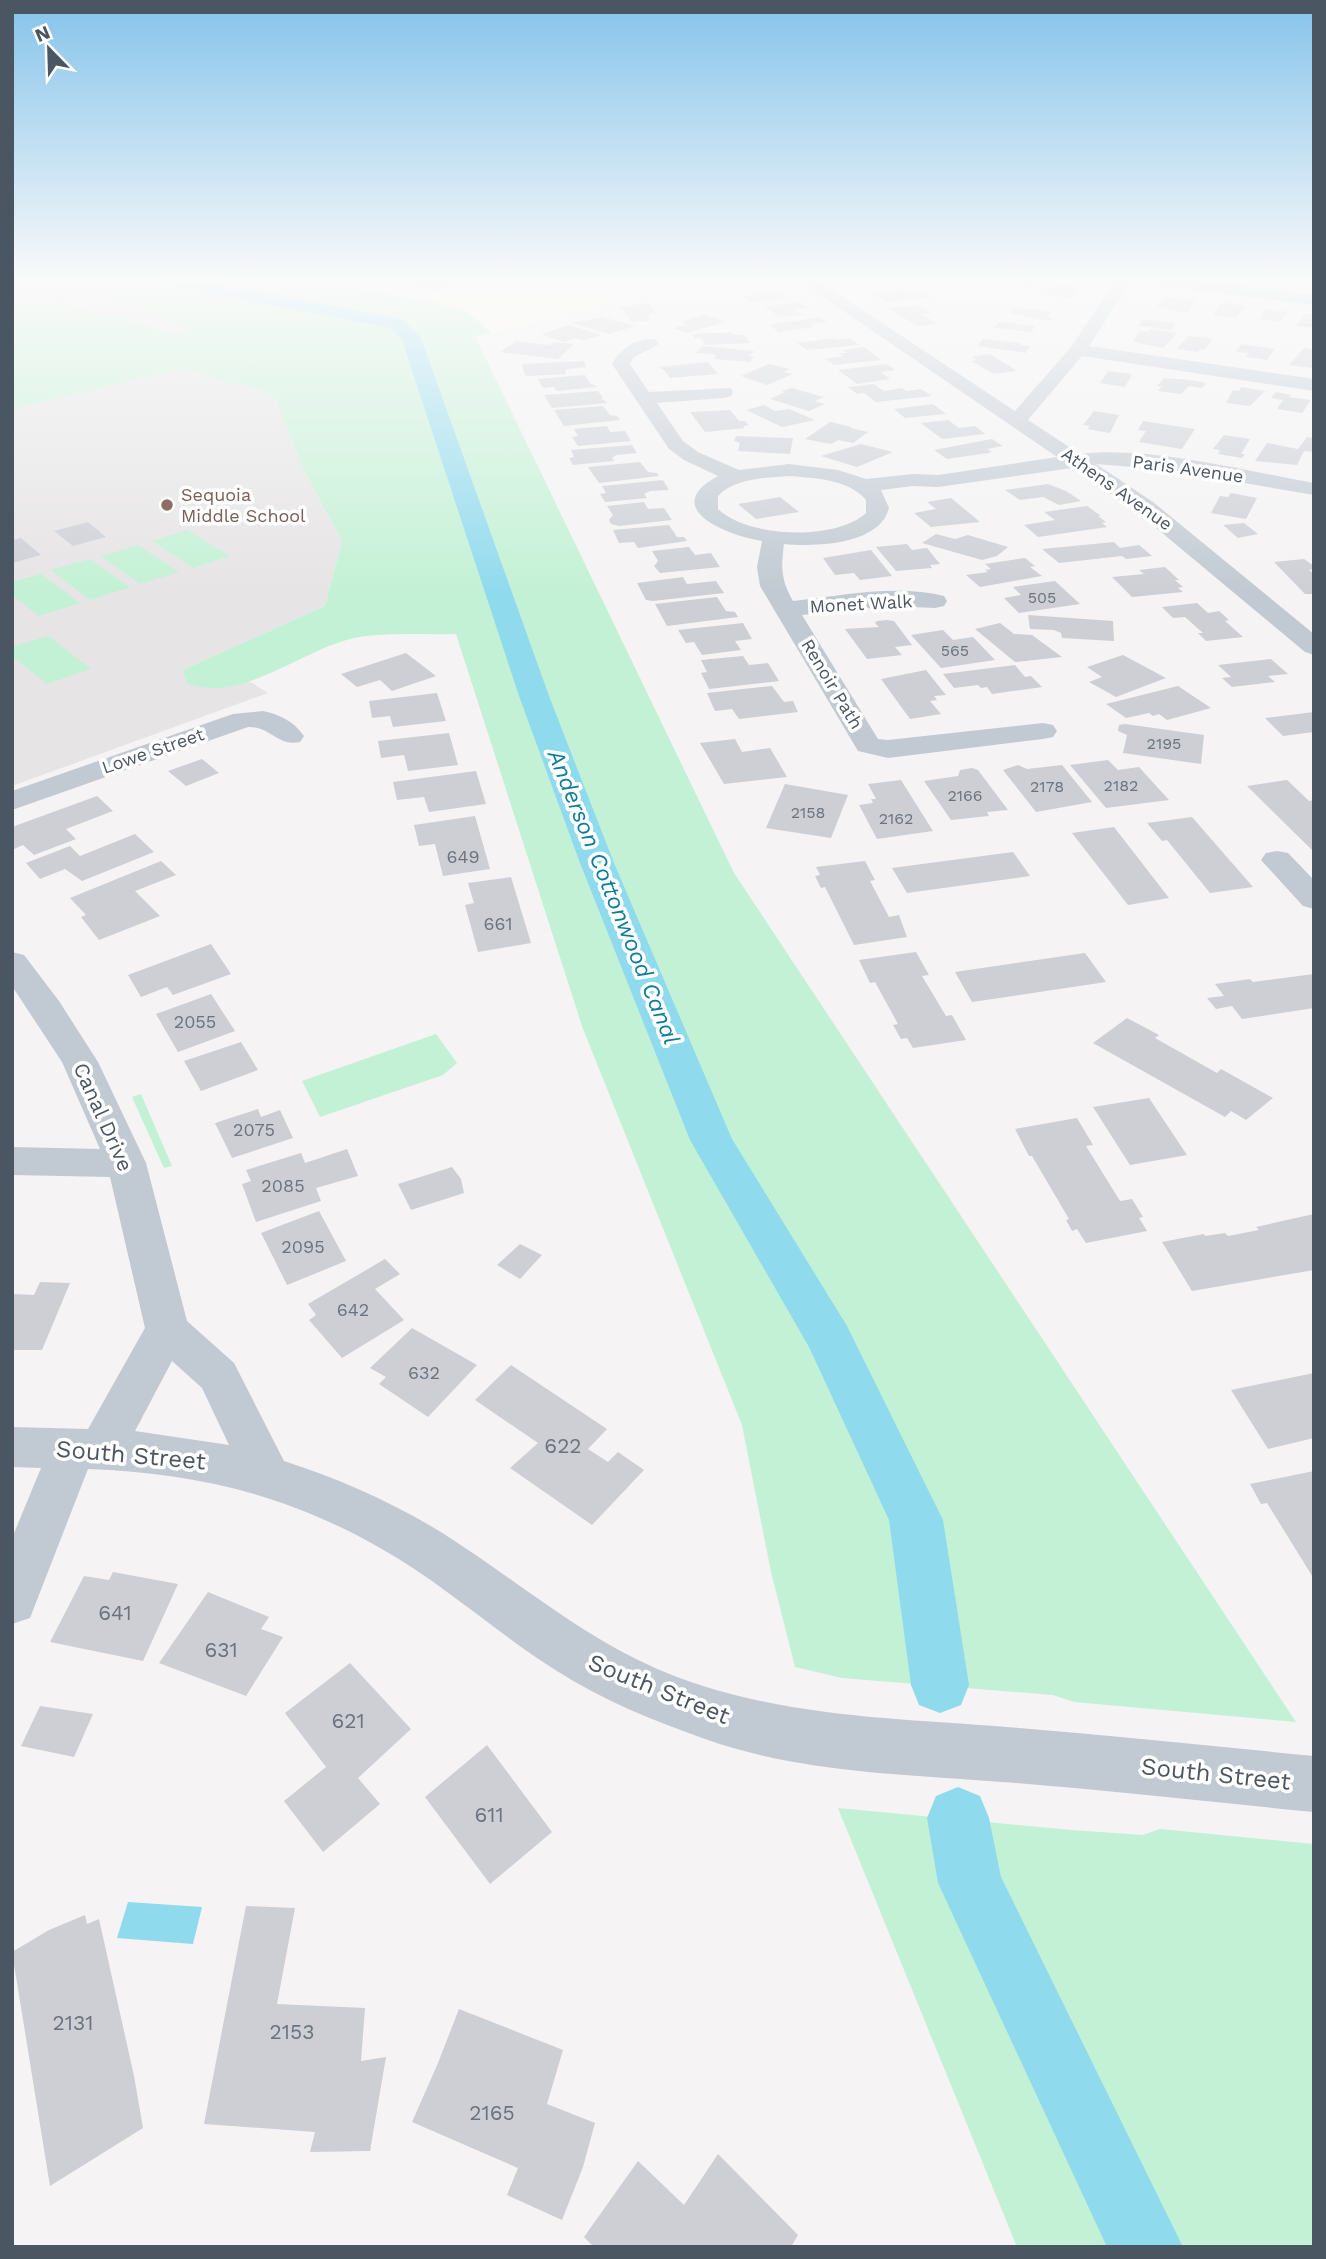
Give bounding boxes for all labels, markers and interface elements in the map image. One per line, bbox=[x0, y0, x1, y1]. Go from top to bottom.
north arrow bbox=[14, 14, 84, 84]
text: N bbox=[32, 20, 54, 47]
street label: Athens Avenue bbox=[1058, 443, 1177, 534]
street label: Paris Avenue bbox=[1131, 450, 1245, 487]
place label: Sequoia Middle School bbox=[181, 484, 306, 526]
marker: Sequoia Middle School bbox=[159, 497, 175, 513]
house number: 505 bbox=[1028, 588, 1056, 607]
street label: Monet Walk bbox=[809, 590, 913, 617]
street label: Renoir Path bbox=[797, 635, 868, 733]
house number: 565 bbox=[941, 641, 969, 660]
street label: Lowe Street bbox=[99, 723, 207, 778]
house number: 2195 bbox=[1147, 734, 1181, 753]
water label: Anderson Cottonwood Canal bbox=[542, 745, 685, 1049]
house number: 2182 bbox=[1104, 776, 1138, 795]
house number: 2178 bbox=[1030, 777, 1064, 796]
house number: 2166 bbox=[947, 786, 983, 805]
house number: 2158 bbox=[791, 803, 825, 822]
house number: 2162 bbox=[879, 809, 913, 828]
house number: 649 bbox=[446, 846, 480, 867]
house number: 661 bbox=[484, 913, 512, 934]
house number: 2055 bbox=[174, 1011, 216, 1032]
street label: Canal Drive bbox=[68, 1059, 139, 1175]
house number: 2075 bbox=[233, 1119, 275, 1140]
house number: 2085 bbox=[261, 1175, 305, 1196]
house number: 2095 bbox=[281, 1236, 325, 1257]
house number: 642 bbox=[337, 1299, 369, 1320]
house number: 632 bbox=[408, 1362, 440, 1383]
house number: 622 bbox=[544, 1433, 582, 1458]
street label: South Street bbox=[55, 1435, 207, 1475]
house number: 641 bbox=[98, 1600, 132, 1625]
house number: 631 bbox=[204, 1637, 238, 1662]
street label: South Street bbox=[584, 1648, 734, 1730]
house number: 621 bbox=[331, 1708, 365, 1733]
street label: South Street bbox=[1140, 1752, 1292, 1796]
house number: 611 bbox=[474, 1802, 504, 1827]
house number: 2131 bbox=[53, 2010, 93, 2035]
house number: 2153 bbox=[270, 2019, 314, 2044]
house number: 2165 bbox=[469, 2100, 515, 2125]

